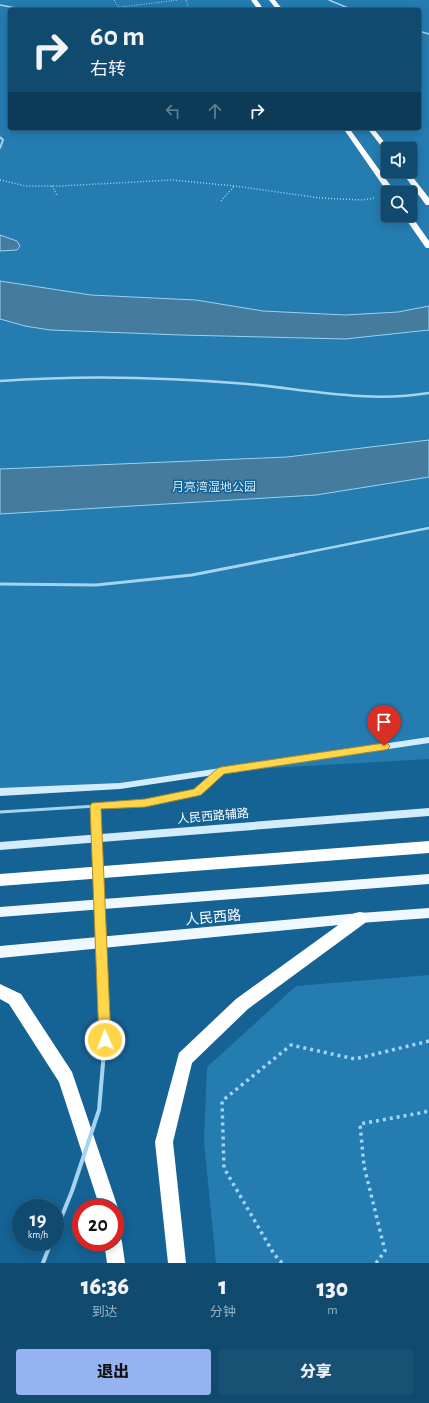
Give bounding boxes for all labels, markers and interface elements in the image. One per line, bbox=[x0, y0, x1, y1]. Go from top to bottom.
text: 60 m bbox=[90, 23, 145, 51]
icon: right bbox=[24, 24, 76, 76]
text: 右转 bbox=[90, 61, 126, 79]
icon: left bbox=[162, 100, 184, 122]
icon: ahead bbox=[204, 100, 226, 122]
icon: right bbox=[246, 100, 268, 122]
map controls bbox=[381, 142, 417, 222]
button: sound bbox=[381, 142, 417, 178]
button: search bbox=[381, 186, 417, 222]
park label: 月亮湾湿地公园 bbox=[172, 480, 256, 493]
pin bbox=[367, 705, 401, 746]
icon: arrive bbox=[373, 711, 395, 733]
street label: 人民西路辅路 bbox=[177, 806, 249, 825]
street label: 人民西路 bbox=[184, 908, 242, 927]
position arrow bbox=[84, 1019, 126, 1061]
speed limit sign: 20 bbox=[72, 1199, 124, 1251]
text: 19 bbox=[30, 1210, 46, 1230]
text: km/h bbox=[28, 1230, 48, 1240]
text: 16:36 bbox=[81, 1275, 129, 1299]
text: 1 bbox=[218, 1275, 227, 1299]
text: 130 bbox=[316, 1277, 348, 1301]
text: m bbox=[327, 1304, 338, 1317]
text: 到达 bbox=[92, 1306, 118, 1319]
text: 分钟 bbox=[210, 1306, 236, 1319]
button: 退出 bbox=[16, 1349, 211, 1395]
button: 分享 bbox=[219, 1349, 413, 1395]

